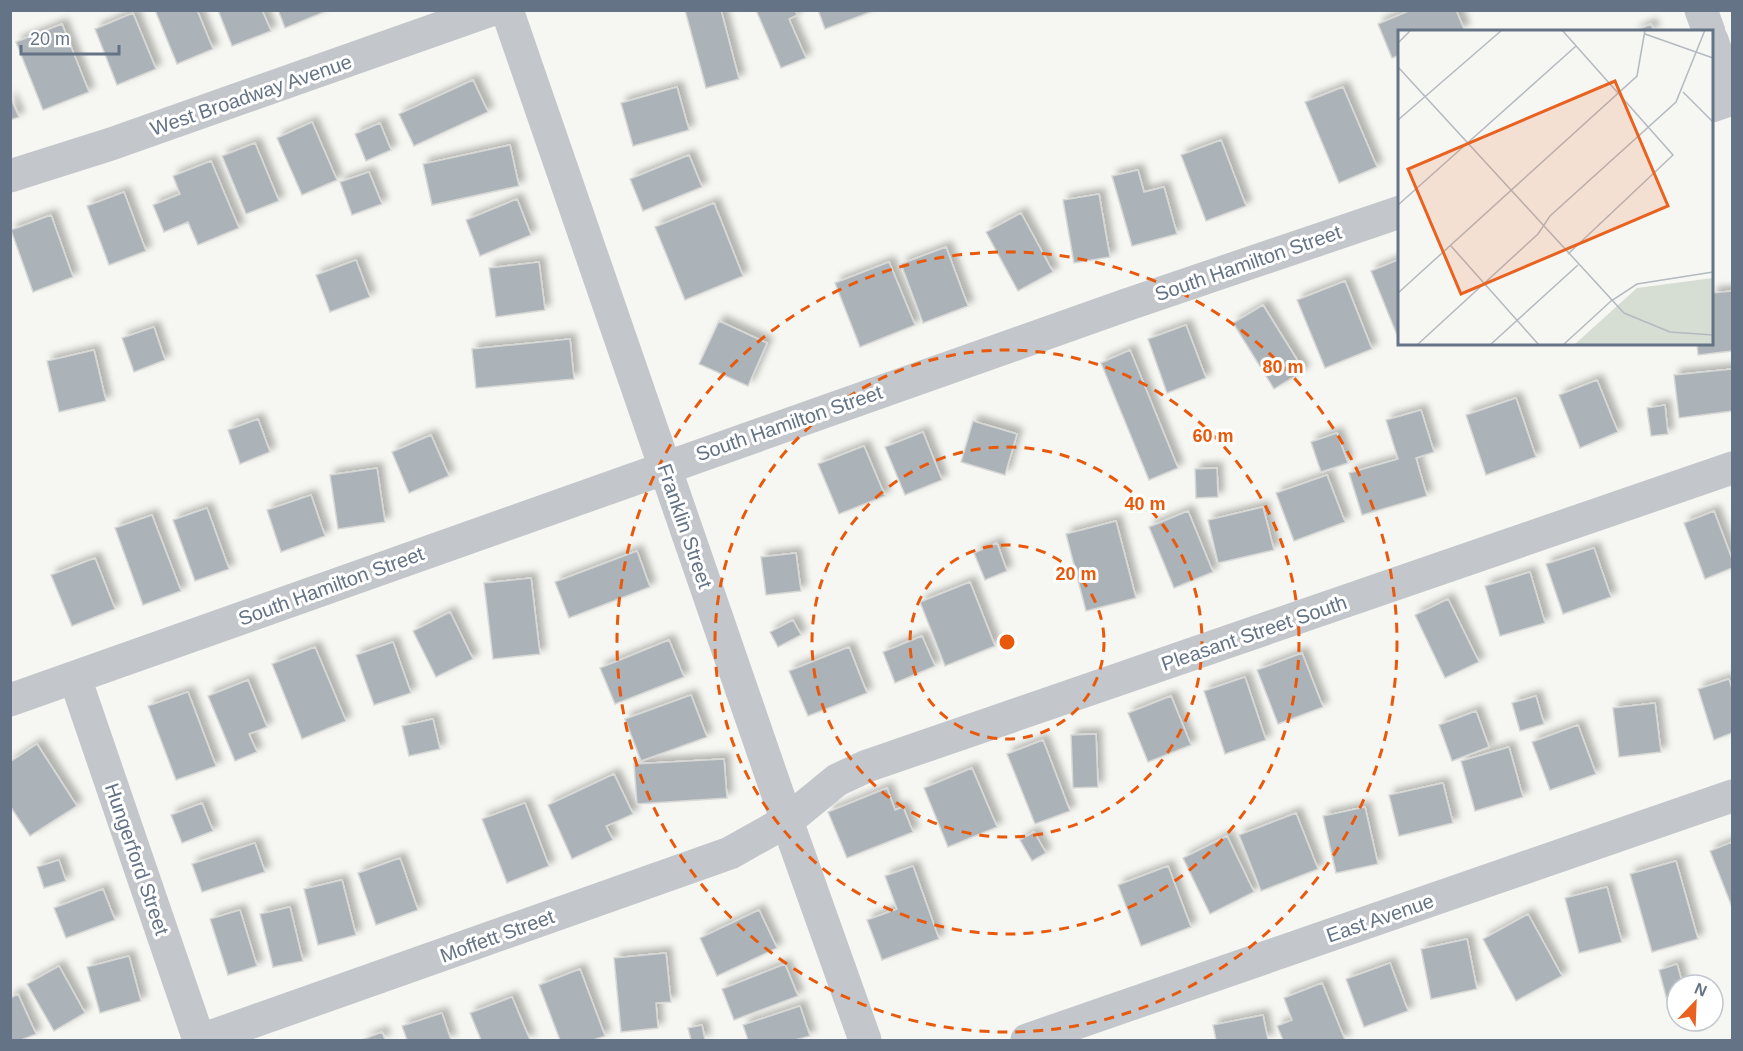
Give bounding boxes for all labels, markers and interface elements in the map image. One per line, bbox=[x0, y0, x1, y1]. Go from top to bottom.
scale bar bbox=[21, 18, 118, 56]
text: 20 m bbox=[30, 29, 70, 49]
inset map bbox=[1398, 30, 1713, 345]
street label: West Broadway Avenue bbox=[147, 50, 355, 140]
street label: South Hamilton Street bbox=[1152, 221, 1344, 305]
text: 80 m bbox=[1262, 357, 1304, 377]
street label: South Hamilton Street bbox=[693, 381, 885, 465]
text: 60 m bbox=[1192, 426, 1234, 446]
street label: Franklin Street bbox=[653, 461, 717, 591]
text: 40 m bbox=[1124, 494, 1166, 514]
street label: South Hamilton Street bbox=[235, 542, 427, 630]
text: 20 m bbox=[1055, 564, 1097, 584]
street label: Pleasant Street South bbox=[1158, 591, 1350, 675]
centre of rings bbox=[997, 632, 1017, 652]
street label: Hungerford Street bbox=[101, 780, 173, 938]
street label: East Avenue bbox=[1323, 889, 1437, 947]
street label: Moffett Street bbox=[437, 905, 557, 967]
north arrow bbox=[1665, 973, 1725, 1033]
text: N bbox=[1692, 980, 1709, 1000]

